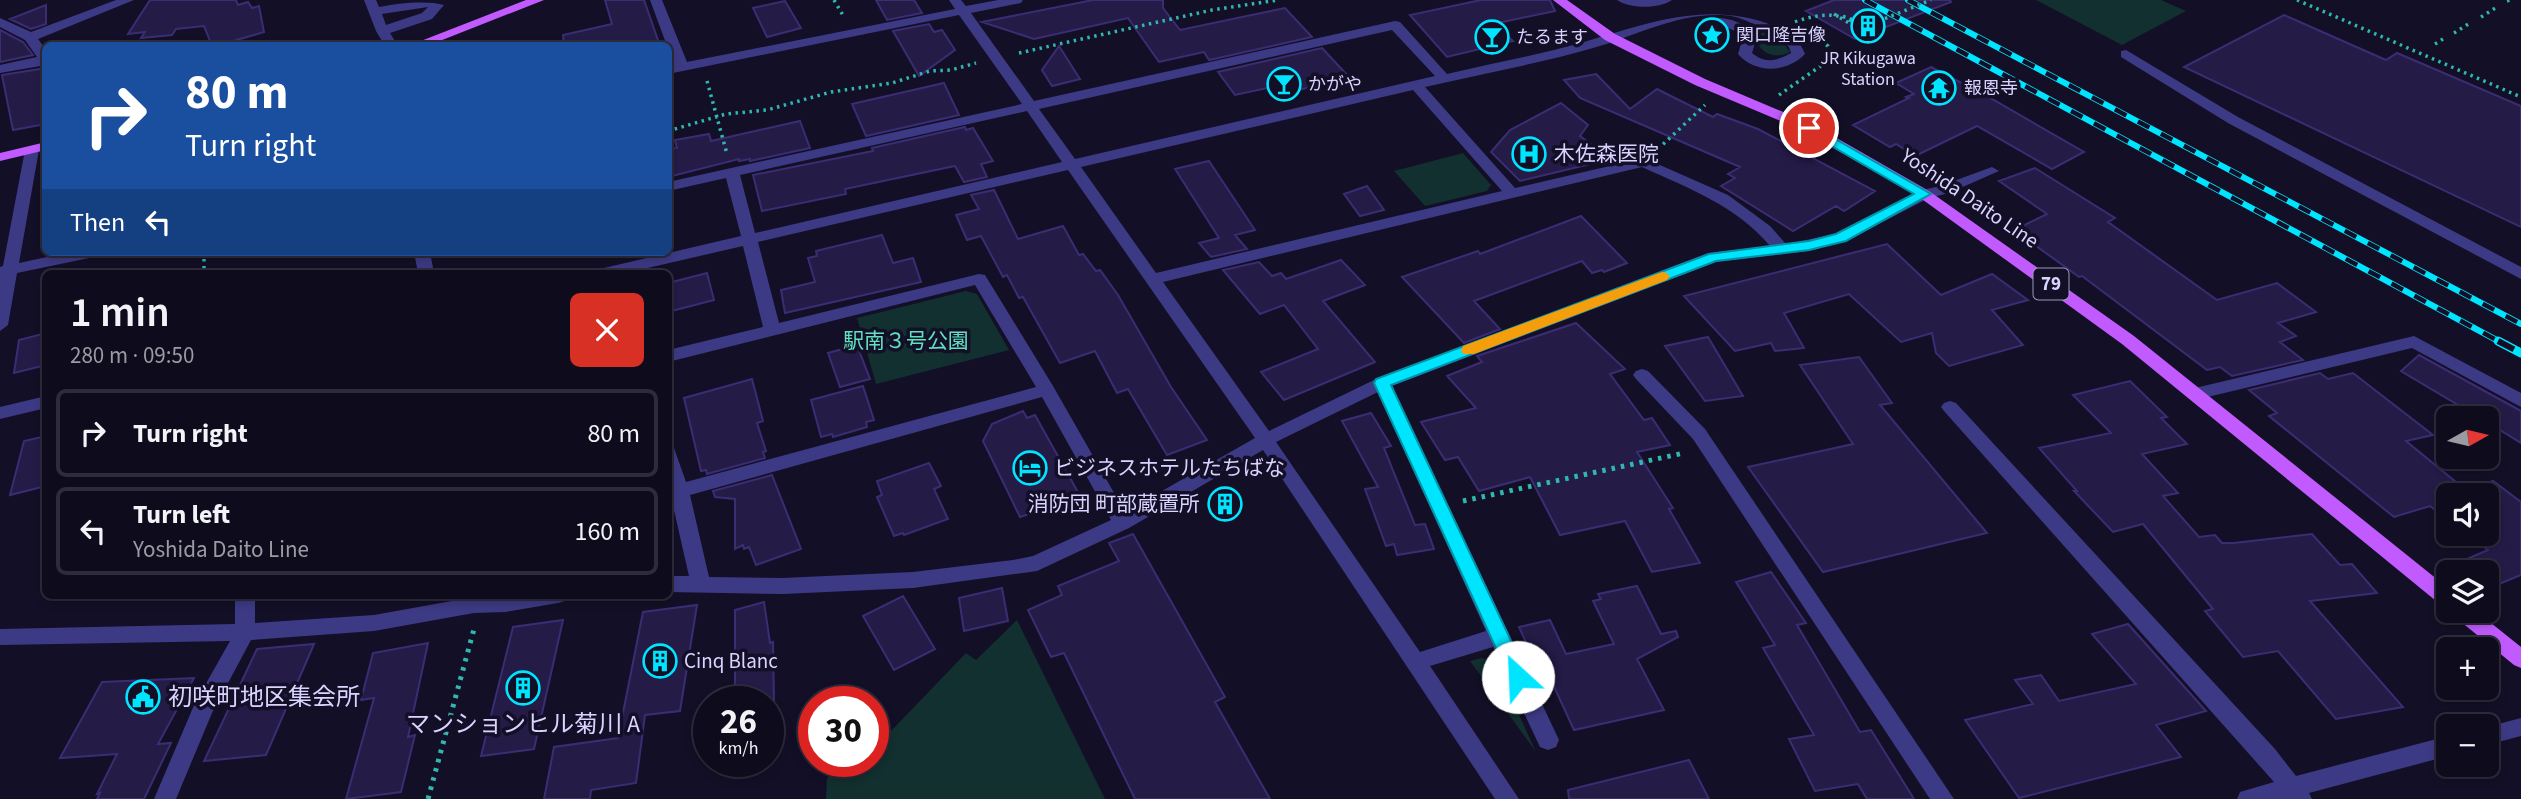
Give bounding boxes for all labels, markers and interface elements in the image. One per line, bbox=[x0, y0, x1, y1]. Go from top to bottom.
building icon: JR Kikugawa Station bbox=[1849, 7, 1887, 45]
place icon: 関口隆吉像 bbox=[1693, 16, 1731, 54]
bar icon: たるます bbox=[1473, 18, 1511, 56]
place label: 関口隆吉像 bbox=[1736, 23, 1826, 48]
place label: たるます bbox=[1516, 25, 1588, 50]
place label: JR Kikugawa Station bbox=[1820, 46, 1916, 92]
text: 80 m bbox=[185, 58, 289, 128]
bar icon: かがや bbox=[1265, 65, 1303, 103]
temple icon: 報恩寺 bbox=[1920, 69, 1958, 107]
icon: right bbox=[70, 70, 161, 161]
place label: かがや bbox=[1308, 72, 1362, 97]
place label: 報恩寺 bbox=[1964, 76, 2018, 101]
pin bbox=[1779, 98, 1839, 158]
icon: arrive bbox=[1790, 109, 1828, 147]
text: Turn right bbox=[185, 123, 316, 169]
hospital icon: 木佐森医院 bbox=[1510, 135, 1548, 173]
place label: 木佐森医院 bbox=[1554, 139, 1659, 169]
street label: Yoshida Daito Line bbox=[1894, 140, 2045, 255]
icon: left bbox=[139, 203, 177, 241]
text: Then bbox=[70, 204, 125, 241]
road number: 79 bbox=[2034, 268, 2068, 300]
text: 1 min bbox=[70, 283, 170, 343]
button: close bbox=[570, 293, 644, 367]
park label: 駅南３号公園 bbox=[843, 326, 969, 356]
text: 280 m · 09:50 bbox=[70, 339, 194, 372]
north arrow bbox=[2436, 406, 2499, 469]
map controls bbox=[2436, 406, 2499, 777]
icon: right bbox=[74, 414, 112, 452]
text: Turn right bbox=[133, 415, 248, 452]
text: 80 m bbox=[587, 415, 640, 452]
hotel icon: ビジネスホテルたちばな bbox=[1011, 449, 1049, 487]
place label: ビジネスホテルたちばな bbox=[1054, 453, 1285, 483]
button: sound bbox=[2436, 483, 2499, 546]
building icon: 消防団 町部蔵置所 bbox=[1206, 485, 1244, 523]
place label: 消防団 町部蔵置所 bbox=[1028, 489, 1200, 519]
text: Turn left bbox=[133, 496, 230, 533]
icon: left bbox=[74, 512, 112, 550]
text: 160 m bbox=[574, 513, 640, 550]
text: Yoshida Daito Line bbox=[133, 533, 309, 566]
button: layers bbox=[2436, 560, 2499, 623]
button: + bbox=[2436, 637, 2499, 700]
position arrow bbox=[1481, 640, 1555, 714]
building icon: Cinq Blanc bbox=[641, 642, 679, 680]
place label: Cinq Blanc bbox=[684, 646, 778, 676]
building icon: マンションヒル菊川 A bbox=[504, 669, 542, 707]
public building icon: 初咲町地区集会所 bbox=[124, 678, 162, 716]
place label: 初咲町地区集会所 bbox=[168, 680, 360, 715]
speed limit sign: 30 bbox=[798, 686, 889, 777]
text: 26 bbox=[720, 697, 757, 747]
place label: マンションヒル菊川 A bbox=[406, 707, 640, 742]
button: − bbox=[2436, 714, 2499, 777]
text: km/h bbox=[719, 736, 758, 761]

